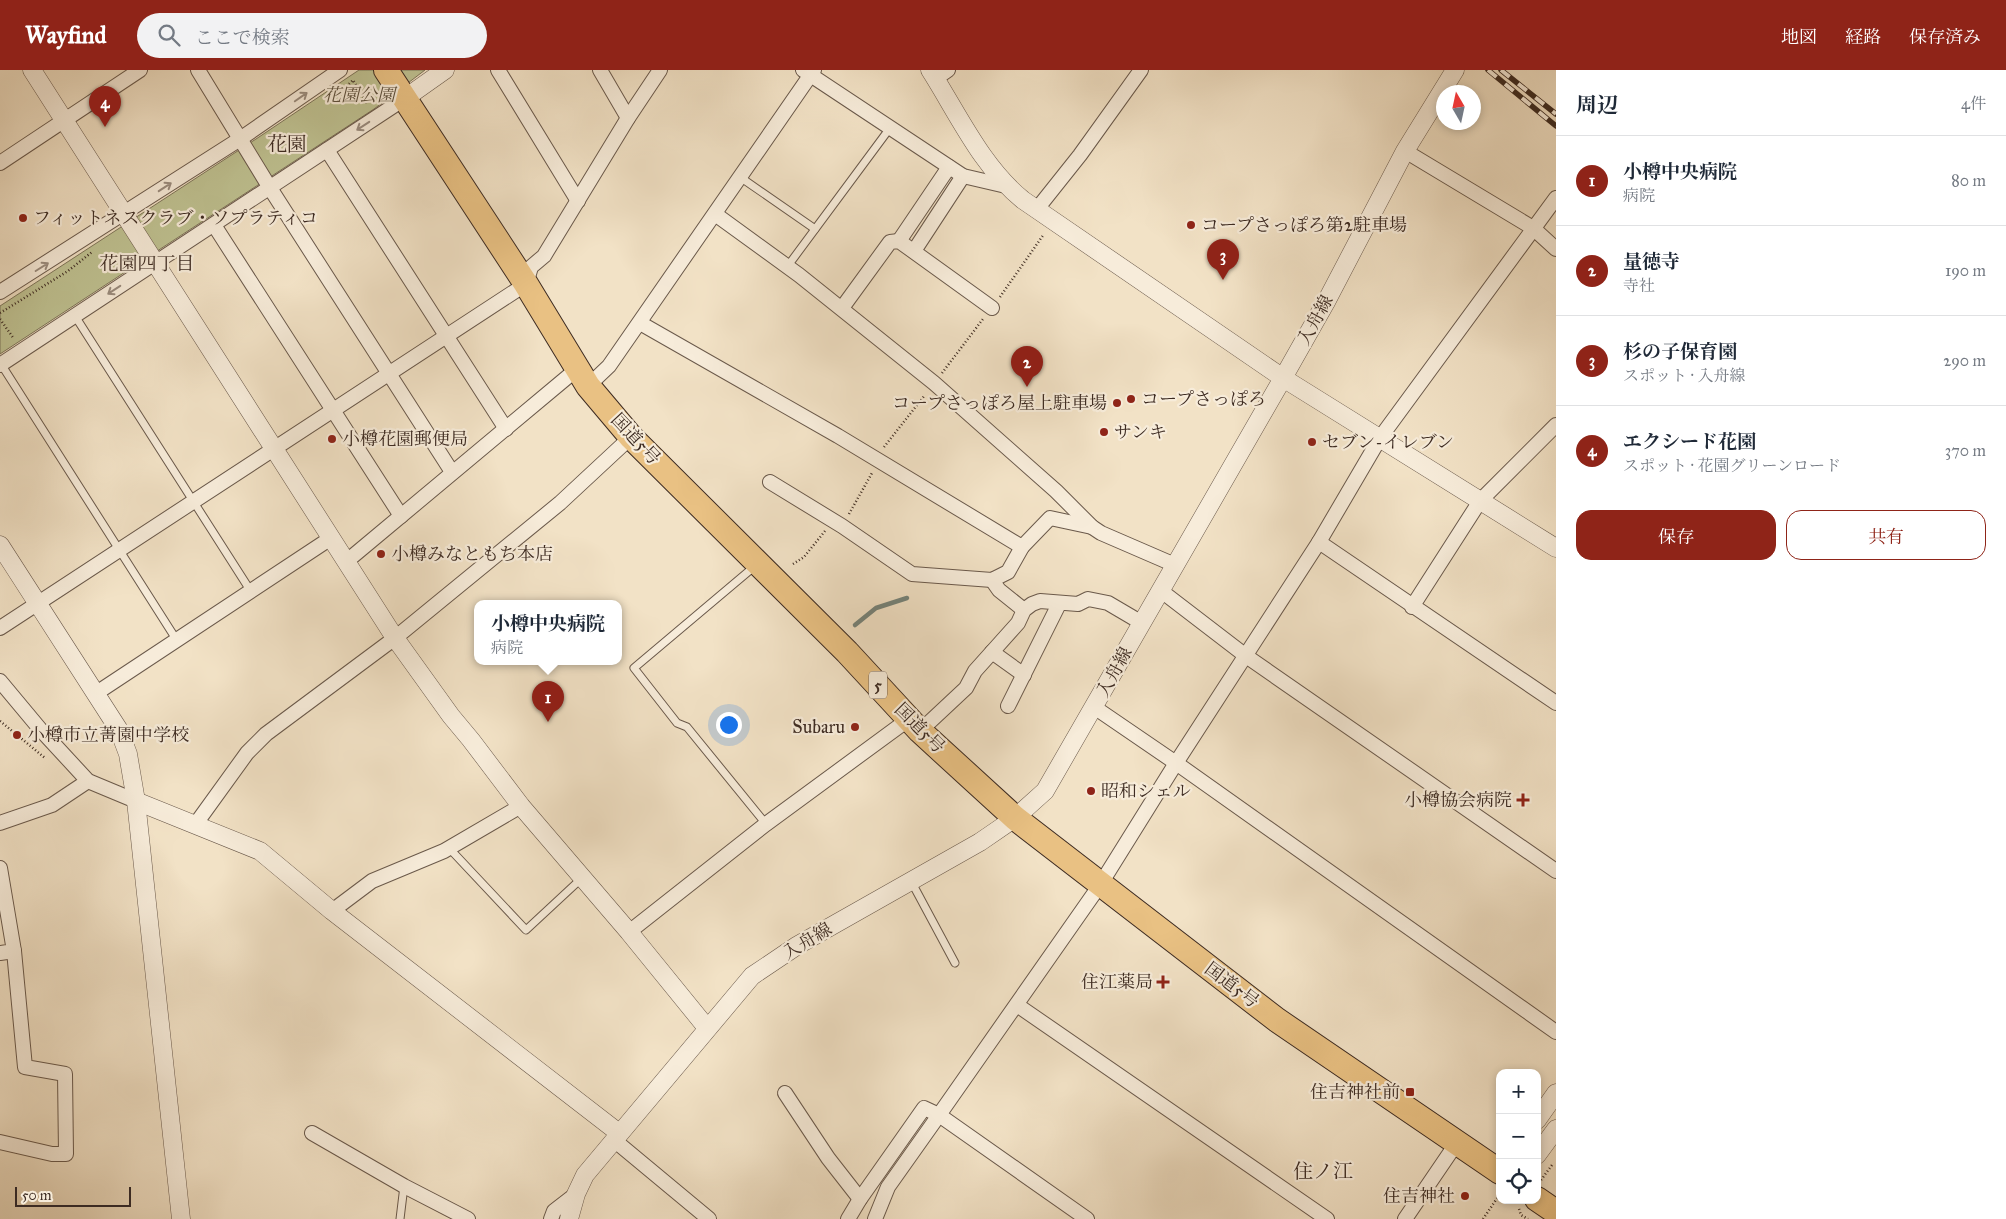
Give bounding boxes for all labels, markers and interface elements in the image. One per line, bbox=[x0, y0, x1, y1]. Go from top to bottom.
search box bbox=[137, 13, 487, 58]
text: Wayfind bbox=[25, 20, 107, 50]
icon: search bbox=[155, 21, 183, 49]
text: ここで検索 bbox=[195, 26, 290, 49]
text: 地図 bbox=[1781, 26, 1817, 48]
text: 経路 bbox=[1845, 26, 1881, 48]
text: 保存済み bbox=[1909, 26, 1981, 48]
park label: 花園公園 bbox=[323, 84, 398, 106]
north arrow bbox=[1436, 85, 1481, 130]
pin: 4 bbox=[89, 86, 121, 127]
one-way arrow bbox=[293, 92, 307, 102]
text: 周辺 bbox=[1576, 92, 1618, 118]
text: 4件 bbox=[1961, 94, 1986, 113]
one-way arrow bbox=[356, 121, 370, 131]
district label: 花園 bbox=[267, 132, 307, 156]
text: 小樽中央病院 bbox=[1623, 160, 1737, 183]
text: 1 bbox=[1589, 171, 1595, 190]
text: 80 m bbox=[1951, 171, 1986, 190]
one-way arrow bbox=[158, 182, 172, 192]
text: 病院 bbox=[1623, 186, 1655, 205]
place label: フィットネスクラブ・ソプラティコ bbox=[33, 207, 318, 229]
marker: フィットネスクラブ・ソプラティコ bbox=[17, 212, 29, 224]
place label: コープさっぽろ第2駐車場 bbox=[1201, 214, 1407, 236]
marker: コープさっぽろ第2駐車場 bbox=[1185, 219, 1197, 231]
pin: 3 bbox=[1207, 239, 1239, 280]
text: 量徳寺 bbox=[1623, 250, 1680, 273]
district label: 花園四丁目 bbox=[99, 252, 195, 275]
one-way arrow bbox=[34, 261, 48, 271]
text: 2 bbox=[1588, 261, 1596, 280]
text: 190 m bbox=[1945, 261, 1986, 280]
text: 寺社 bbox=[1623, 276, 1655, 295]
one-way arrow bbox=[108, 285, 122, 295]
street label: 入舟線 bbox=[1292, 291, 1338, 349]
text: 杉の子保育園 bbox=[1623, 340, 1737, 363]
pin: 2 bbox=[1011, 346, 1043, 387]
text: 3 bbox=[1589, 351, 1595, 370]
text: 290 m bbox=[1943, 351, 1986, 370]
text: スポット · 入舟線 bbox=[1623, 366, 1745, 385]
place label: コープさっぽろ bbox=[1141, 388, 1266, 410]
place label: コープさっぽろ屋上駐車場 bbox=[892, 392, 1107, 414]
marker: コープさっぽろ bbox=[1125, 393, 1137, 405]
marker: コープさっぽろ屋上駐車場 bbox=[1111, 397, 1123, 409]
street label: 国道5号 bbox=[607, 409, 665, 469]
place label: サンキ bbox=[1114, 421, 1167, 443]
marker: サンキ bbox=[1098, 426, 1110, 438]
place label: 小樽花園郵便局 bbox=[342, 428, 468, 450]
text: エクシード花園 bbox=[1623, 430, 1756, 453]
place label: セブン-イレブン bbox=[1322, 431, 1454, 453]
marker: 小樽花園郵便局 bbox=[326, 433, 338, 445]
marker: セブン-イレブン bbox=[1306, 436, 1318, 448]
text: 4 bbox=[1588, 441, 1596, 460]
text: 370 m bbox=[1945, 441, 1986, 460]
text: スポット · 花園グリーンロード bbox=[1623, 456, 1841, 475]
button: 保存 bbox=[1576, 510, 1776, 560]
button: 共有 bbox=[1786, 510, 1986, 560]
place label: 小樽みなともち本店 bbox=[391, 543, 553, 565]
marker: 小樽みなともち本店 bbox=[375, 548, 387, 560]
popup bbox=[474, 600, 622, 665]
text: 小樽中央病院 bbox=[491, 612, 605, 635]
text: 病院 bbox=[491, 638, 523, 657]
street label: 入舟線 bbox=[1091, 643, 1137, 701]
road number: 5 bbox=[869, 672, 887, 698]
pin: 1 bbox=[532, 681, 564, 722]
street label: 国道5号 bbox=[890, 698, 950, 758]
your location bbox=[716, 712, 742, 738]
place label: Subaru bbox=[792, 716, 845, 738]
marker: Subaru bbox=[849, 721, 861, 733]
place label: 小樽市立菁園中学校 bbox=[27, 724, 189, 746]
marker: 小樽市立菁園中学校 bbox=[11, 729, 23, 741]
place label: 昭和シェル bbox=[1101, 780, 1191, 802]
marker: 昭和シェル bbox=[1085, 785, 1097, 797]
place label: 小樽協会病院 bbox=[1404, 789, 1512, 811]
marker: 小樽協会病院 bbox=[1516, 793, 1530, 807]
street label: 入舟線 bbox=[778, 918, 836, 964]
street label: 国道5号 bbox=[1200, 957, 1264, 1013]
place label: 住江薬局 bbox=[1081, 971, 1153, 993]
marker: 住江薬局 bbox=[1157, 976, 1169, 988]
map controls bbox=[1496, 1069, 1541, 1204]
button: + bbox=[1496, 1069, 1541, 1114]
place label: 住吉神社前 bbox=[1310, 1081, 1400, 1103]
marker: 住吉神社前 bbox=[1404, 1086, 1416, 1098]
button: − bbox=[1496, 1114, 1541, 1159]
district label: 住ノ江 bbox=[1293, 1159, 1353, 1183]
button: locate bbox=[1496, 1159, 1541, 1204]
scale bar bbox=[15, 1184, 131, 1207]
place label: 住吉神社 bbox=[1383, 1185, 1455, 1207]
text: 50 m bbox=[22, 1187, 51, 1204]
marker: 住吉神社 bbox=[1459, 1190, 1471, 1202]

